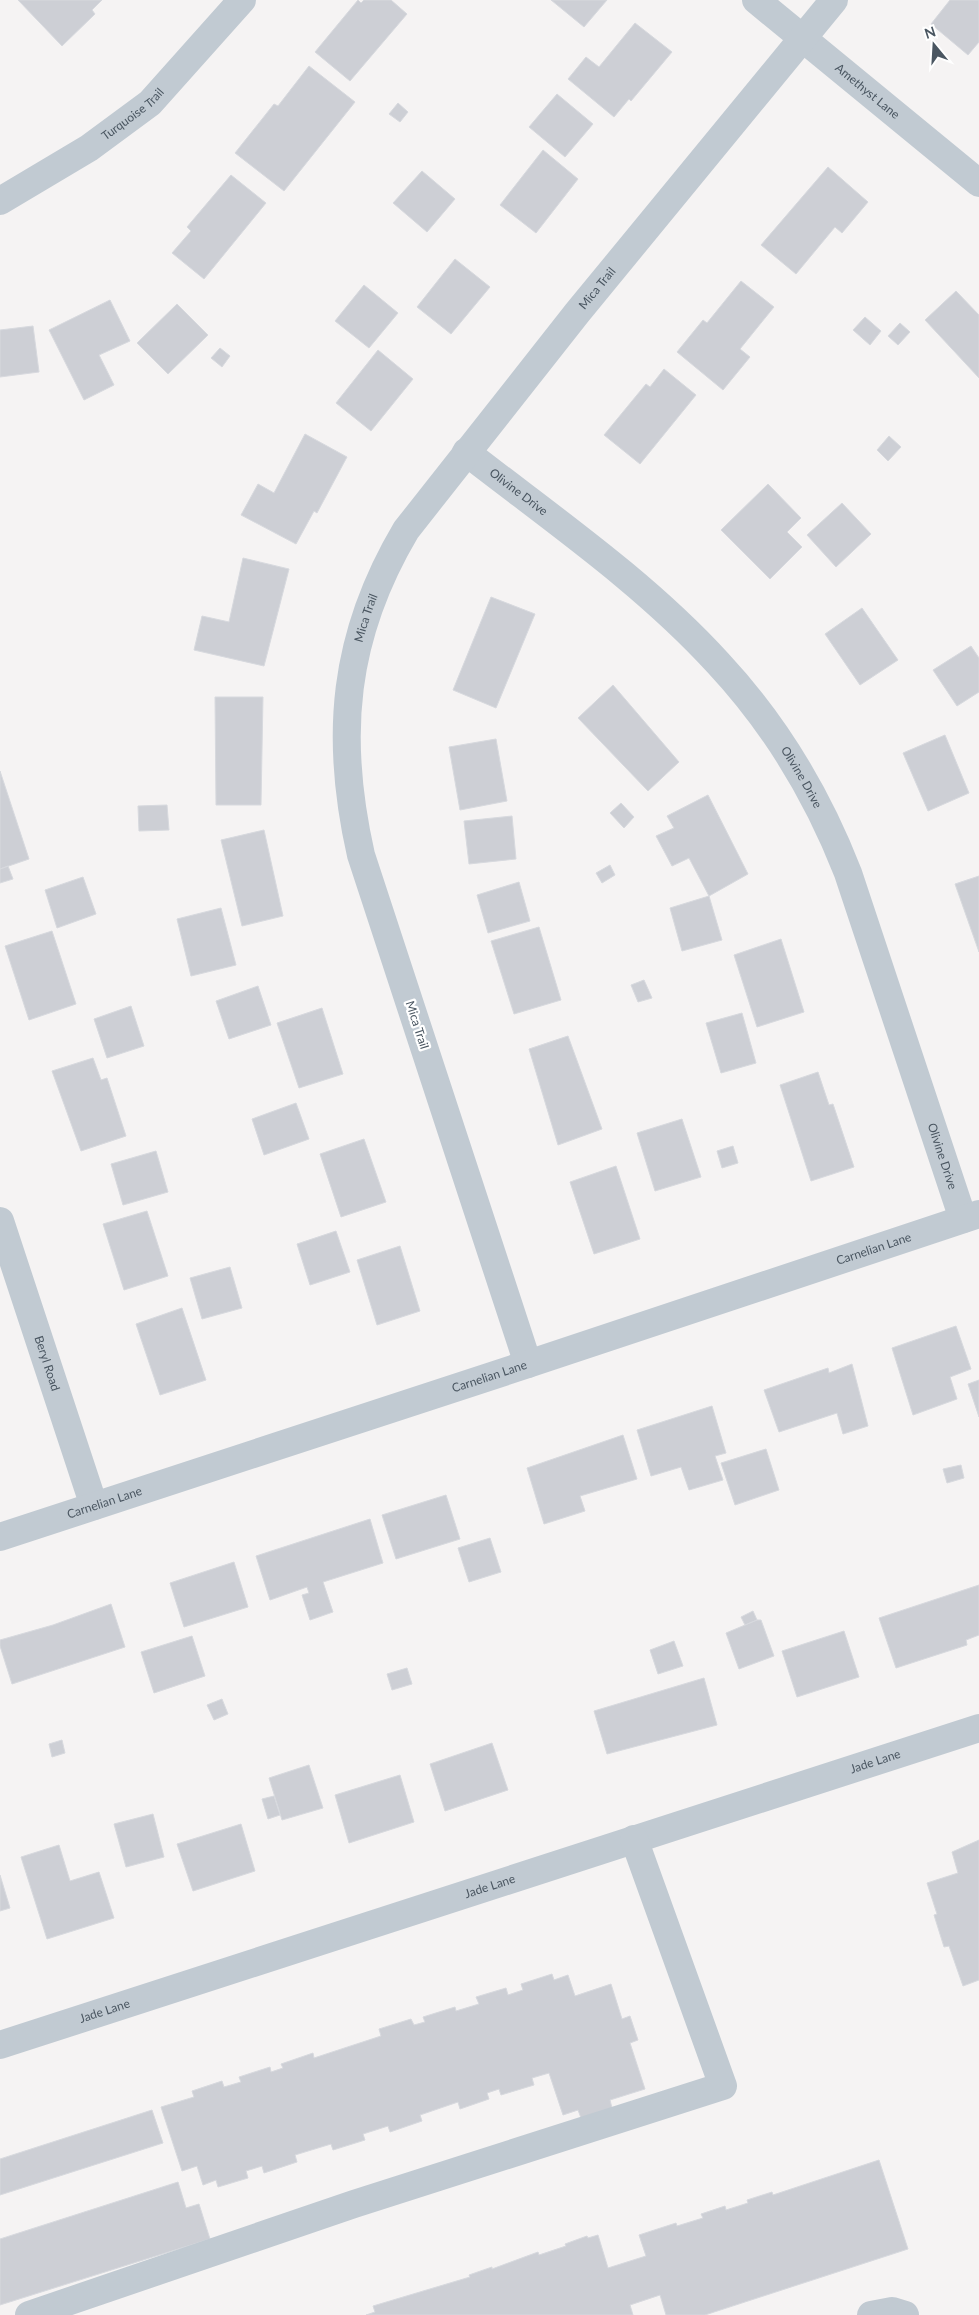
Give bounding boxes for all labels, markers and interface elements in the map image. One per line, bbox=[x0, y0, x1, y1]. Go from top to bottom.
north arrow bbox=[909, 20, 959, 70]
text: N bbox=[922, 22, 938, 42]
street label: Amethyst Lane bbox=[832, 60, 903, 122]
street label: Turquoise Trail bbox=[98, 85, 167, 143]
street label: Mica Trail bbox=[575, 264, 619, 312]
street label: Olivine Drive bbox=[487, 465, 551, 519]
street label: Mica Trail bbox=[351, 591, 381, 644]
street label: Olivine Drive bbox=[778, 743, 826, 811]
street label: Mica Trail bbox=[403, 999, 432, 1051]
street label: Olivine Drive bbox=[925, 1121, 961, 1191]
street label: Carnelian Lane bbox=[834, 1229, 913, 1268]
street label: Beryl Road bbox=[31, 1334, 64, 1393]
street label: Carnelian Lane bbox=[450, 1357, 529, 1395]
street label: Carnelian Lane bbox=[65, 1483, 144, 1522]
street label: Jade Lane bbox=[848, 1746, 902, 1776]
street label: Jade Lane bbox=[463, 1871, 517, 1901]
street label: Jade Lane bbox=[77, 1995, 132, 2026]

